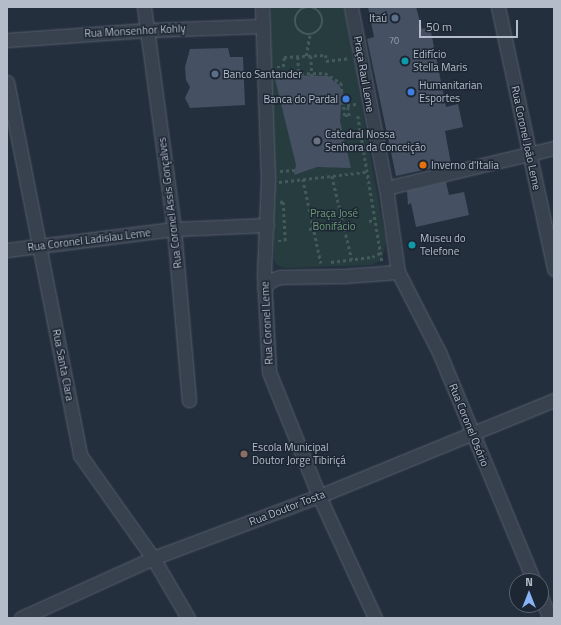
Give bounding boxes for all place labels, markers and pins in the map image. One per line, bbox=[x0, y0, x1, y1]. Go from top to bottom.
place label: Itaú bbox=[369, 11, 387, 25]
marker: Itaú bbox=[390, 13, 400, 23]
place label: Edifício Stella Maris bbox=[413, 48, 467, 74]
marker: Edifício Stella Maris bbox=[400, 56, 410, 66]
place label: Banco Santander bbox=[223, 67, 302, 81]
marker: Banco Santander bbox=[210, 69, 220, 79]
place label: Humanitarian Esportes bbox=[419, 79, 482, 105]
marker: Humanitarian Esportes bbox=[406, 87, 416, 97]
place label: Banca do Pardal bbox=[264, 92, 338, 106]
marker: Banca do Pardal bbox=[341, 94, 351, 104]
place label: Catedral Nossa Senhora da Conceição bbox=[325, 128, 426, 154]
marker: Catedral Nossa Senhora da Conceição bbox=[312, 136, 322, 146]
place label: Inverno d'Italia bbox=[431, 158, 499, 172]
marker: Inverno d'Italia bbox=[418, 160, 428, 170]
place label: Museu do Telefone bbox=[420, 232, 466, 258]
marker: Museu do Telefone bbox=[407, 240, 417, 250]
place label: Escola Municipal Doutor Jorge Tibiriçá bbox=[252, 441, 346, 467]
marker: Escola Municipal Doutor Jorge Tibiriçá bbox=[239, 449, 249, 459]

